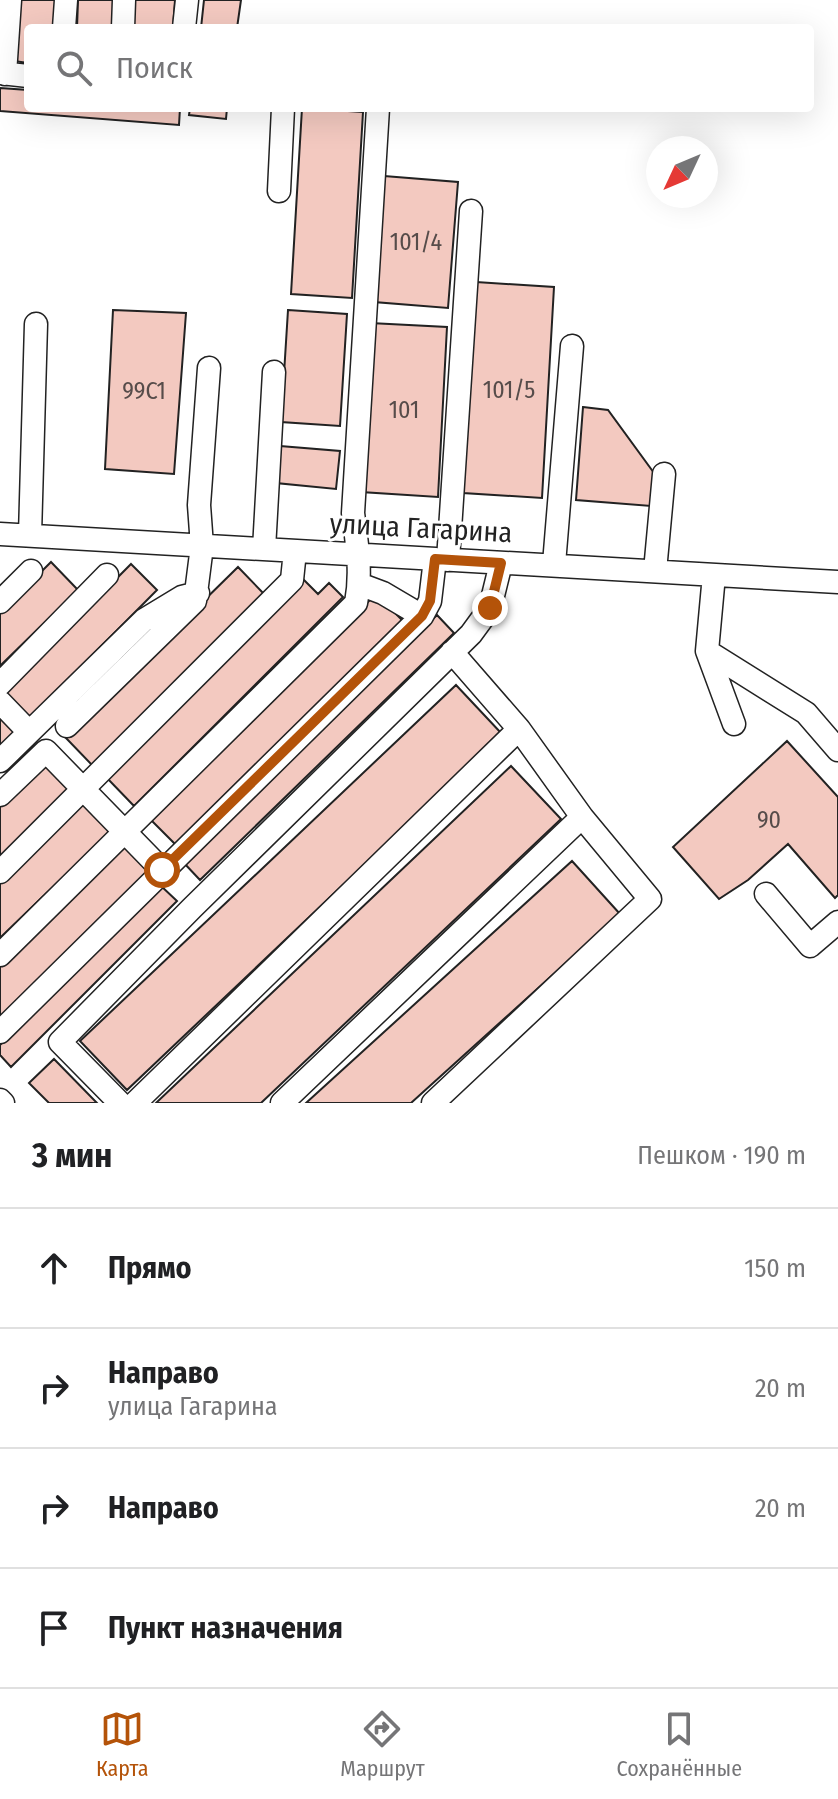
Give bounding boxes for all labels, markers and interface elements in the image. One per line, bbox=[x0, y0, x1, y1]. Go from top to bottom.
search box bbox=[24, 24, 814, 112]
icon: search bbox=[52, 46, 96, 90]
text: Поиск bbox=[116, 50, 193, 86]
north arrow bbox=[646, 136, 718, 208]
house number: 101/4 bbox=[390, 228, 442, 256]
house number: 101/5 bbox=[483, 376, 535, 404]
house number: 99С1 bbox=[122, 377, 166, 405]
house number: 101 bbox=[389, 396, 419, 424]
street label: улица Гагарина bbox=[329, 507, 513, 549]
route end bbox=[472, 590, 508, 626]
house number: 90 bbox=[757, 806, 781, 834]
route start bbox=[144, 852, 180, 888]
text: 3 мин bbox=[32, 1135, 112, 1176]
text: Пешком · 190 m bbox=[637, 1140, 806, 1171]
icon: ahead bbox=[32, 1246, 76, 1290]
text: Прямо bbox=[108, 1250, 192, 1286]
text: 150 m bbox=[744, 1253, 806, 1284]
text: Направо bbox=[108, 1355, 219, 1391]
icon: right bbox=[32, 1366, 76, 1410]
text: 20 m bbox=[755, 1373, 806, 1404]
text: улица Гагарина bbox=[108, 1391, 278, 1422]
icon: right bbox=[32, 1486, 76, 1530]
text: Направо bbox=[108, 1490, 219, 1526]
text: 20 m bbox=[755, 1493, 806, 1524]
icon: arrive bbox=[32, 1606, 76, 1650]
text: Пункт назначения bbox=[108, 1610, 343, 1646]
tab: Карта bbox=[96, 1707, 148, 1782]
tab: Маршрут bbox=[340, 1707, 425, 1782]
tab: Сохранённые bbox=[616, 1707, 742, 1782]

